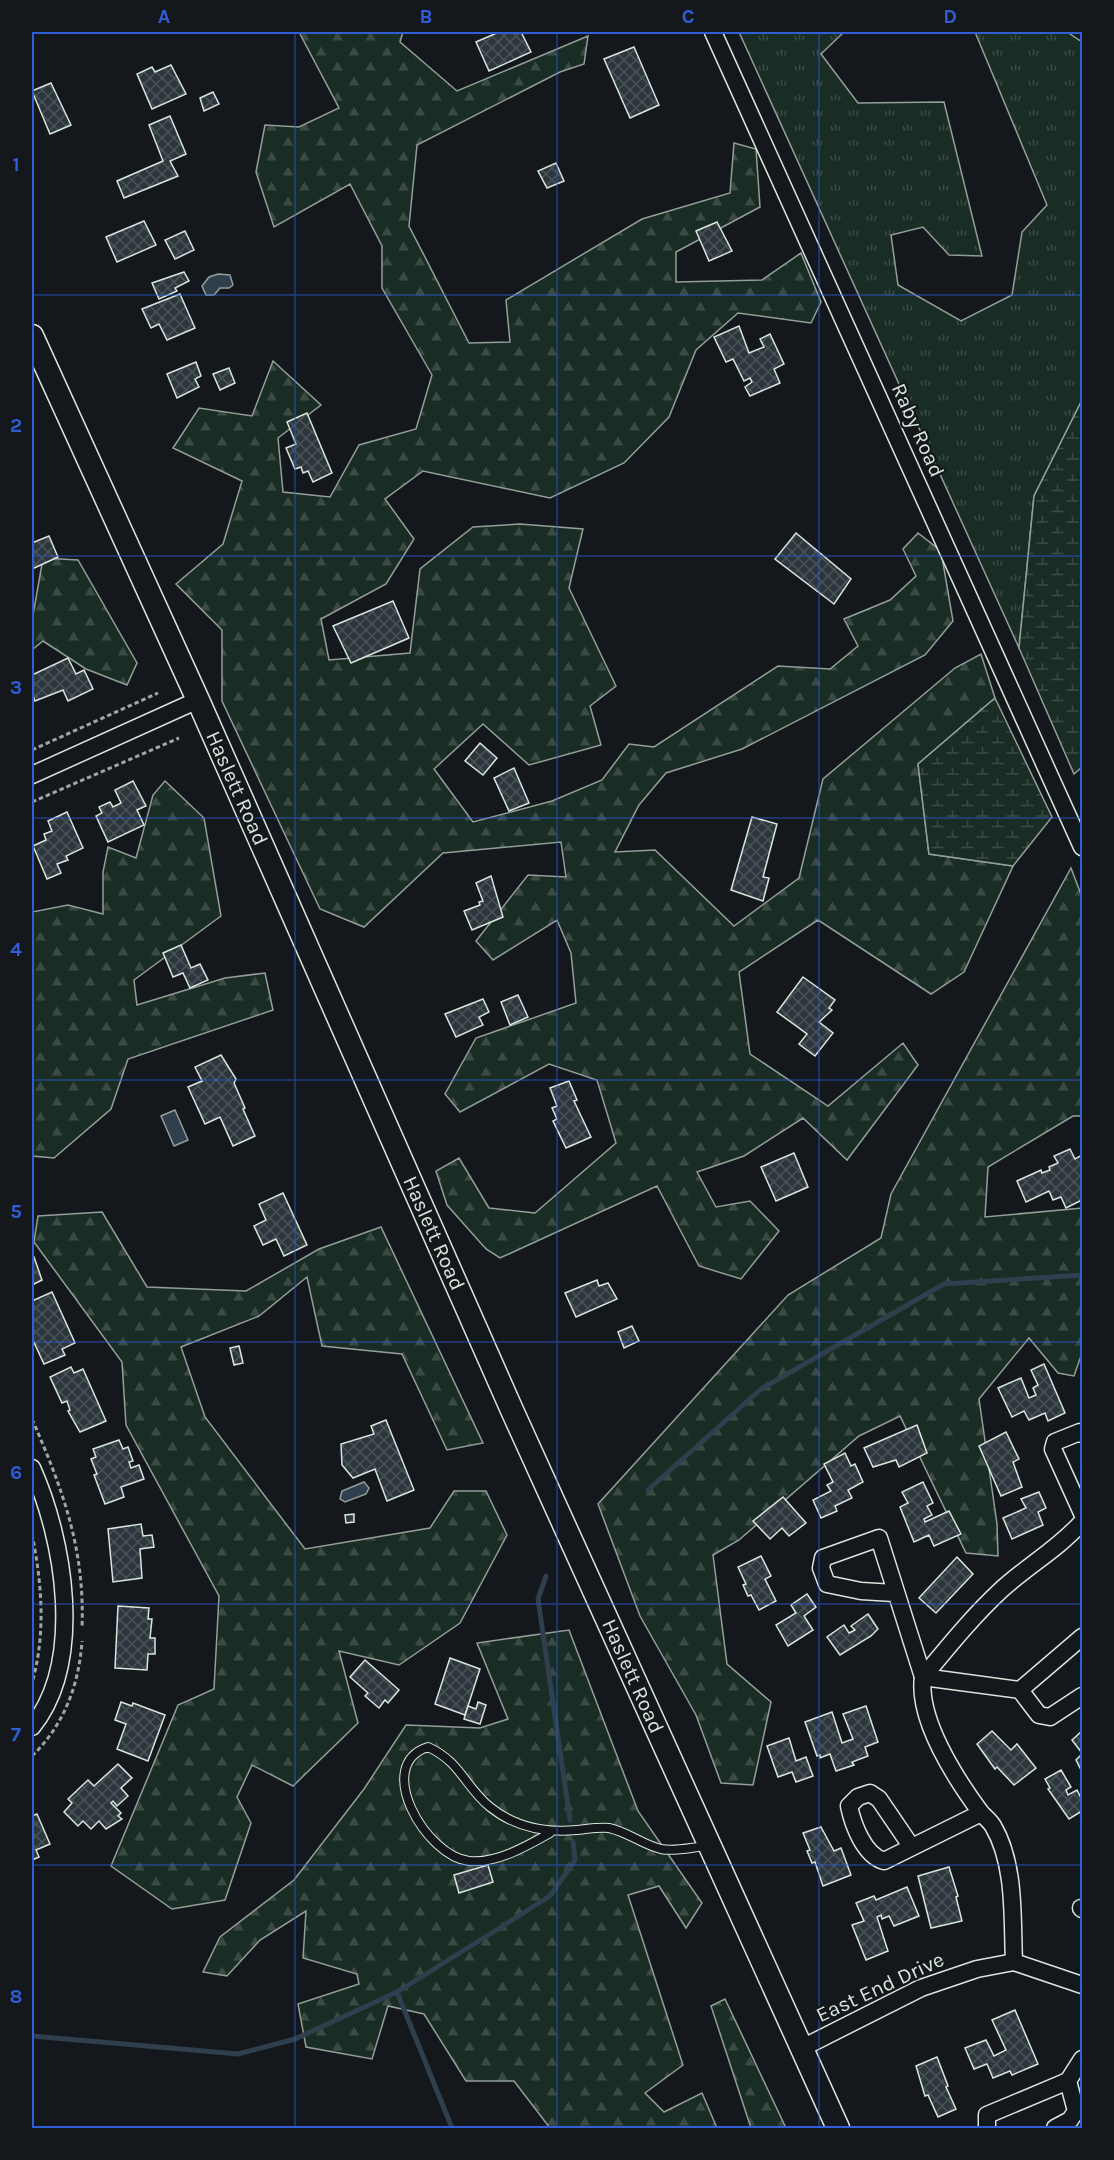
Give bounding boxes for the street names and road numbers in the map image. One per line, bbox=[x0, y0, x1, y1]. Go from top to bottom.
street label: Raby Road bbox=[887, 379, 949, 481]
street label: Haslett Road bbox=[201, 727, 273, 849]
street label: Haslett Road bbox=[398, 1172, 470, 1294]
street label: Haslett Road bbox=[597, 1615, 669, 1737]
street label: East End Drive bbox=[812, 1947, 948, 2027]

